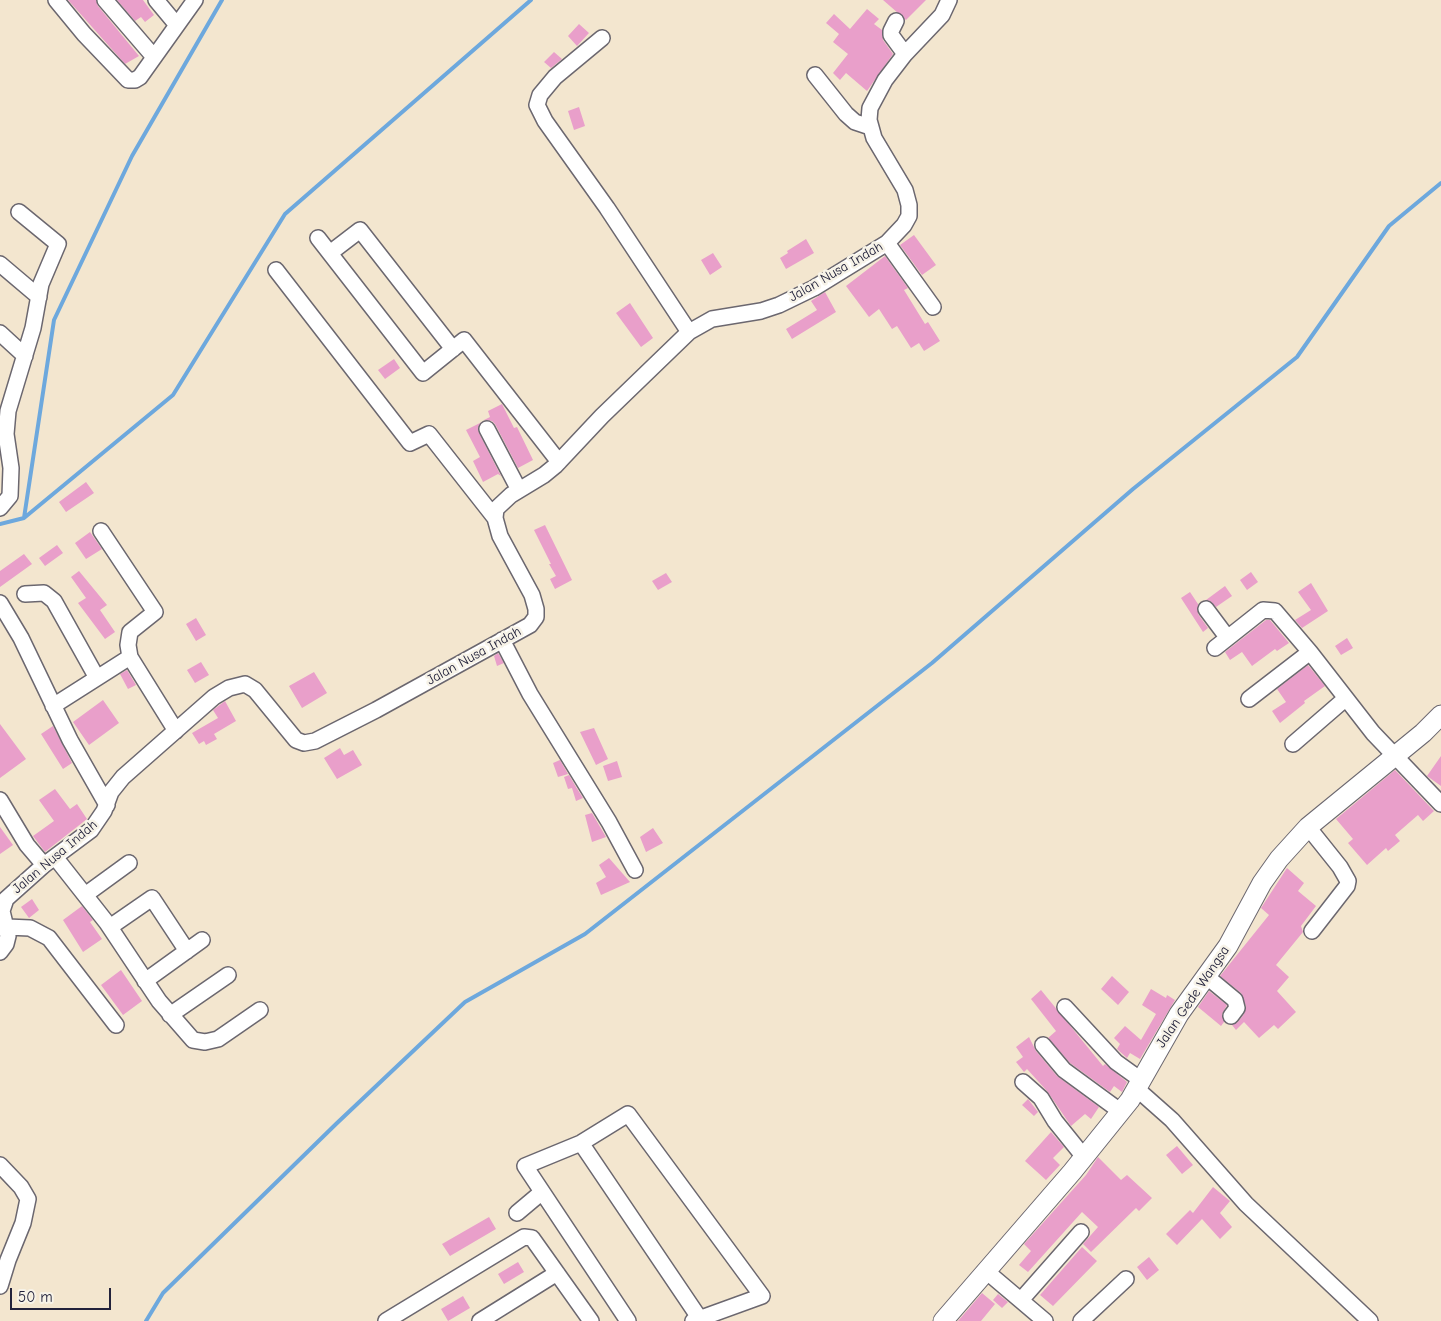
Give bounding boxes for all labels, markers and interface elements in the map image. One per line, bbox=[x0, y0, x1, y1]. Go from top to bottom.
street label: Jalan Nusa Indah bbox=[786, 238, 886, 306]
street label: Jalan Nusa Indah bbox=[424, 623, 524, 689]
street label: Jalan Nusa Indah bbox=[9, 817, 101, 897]
street label: Jalan Gede Wangsa bbox=[1153, 943, 1233, 1051]
scale bar bbox=[12, 1278, 114, 1310]
text: 50 m bbox=[18, 1288, 53, 1306]

